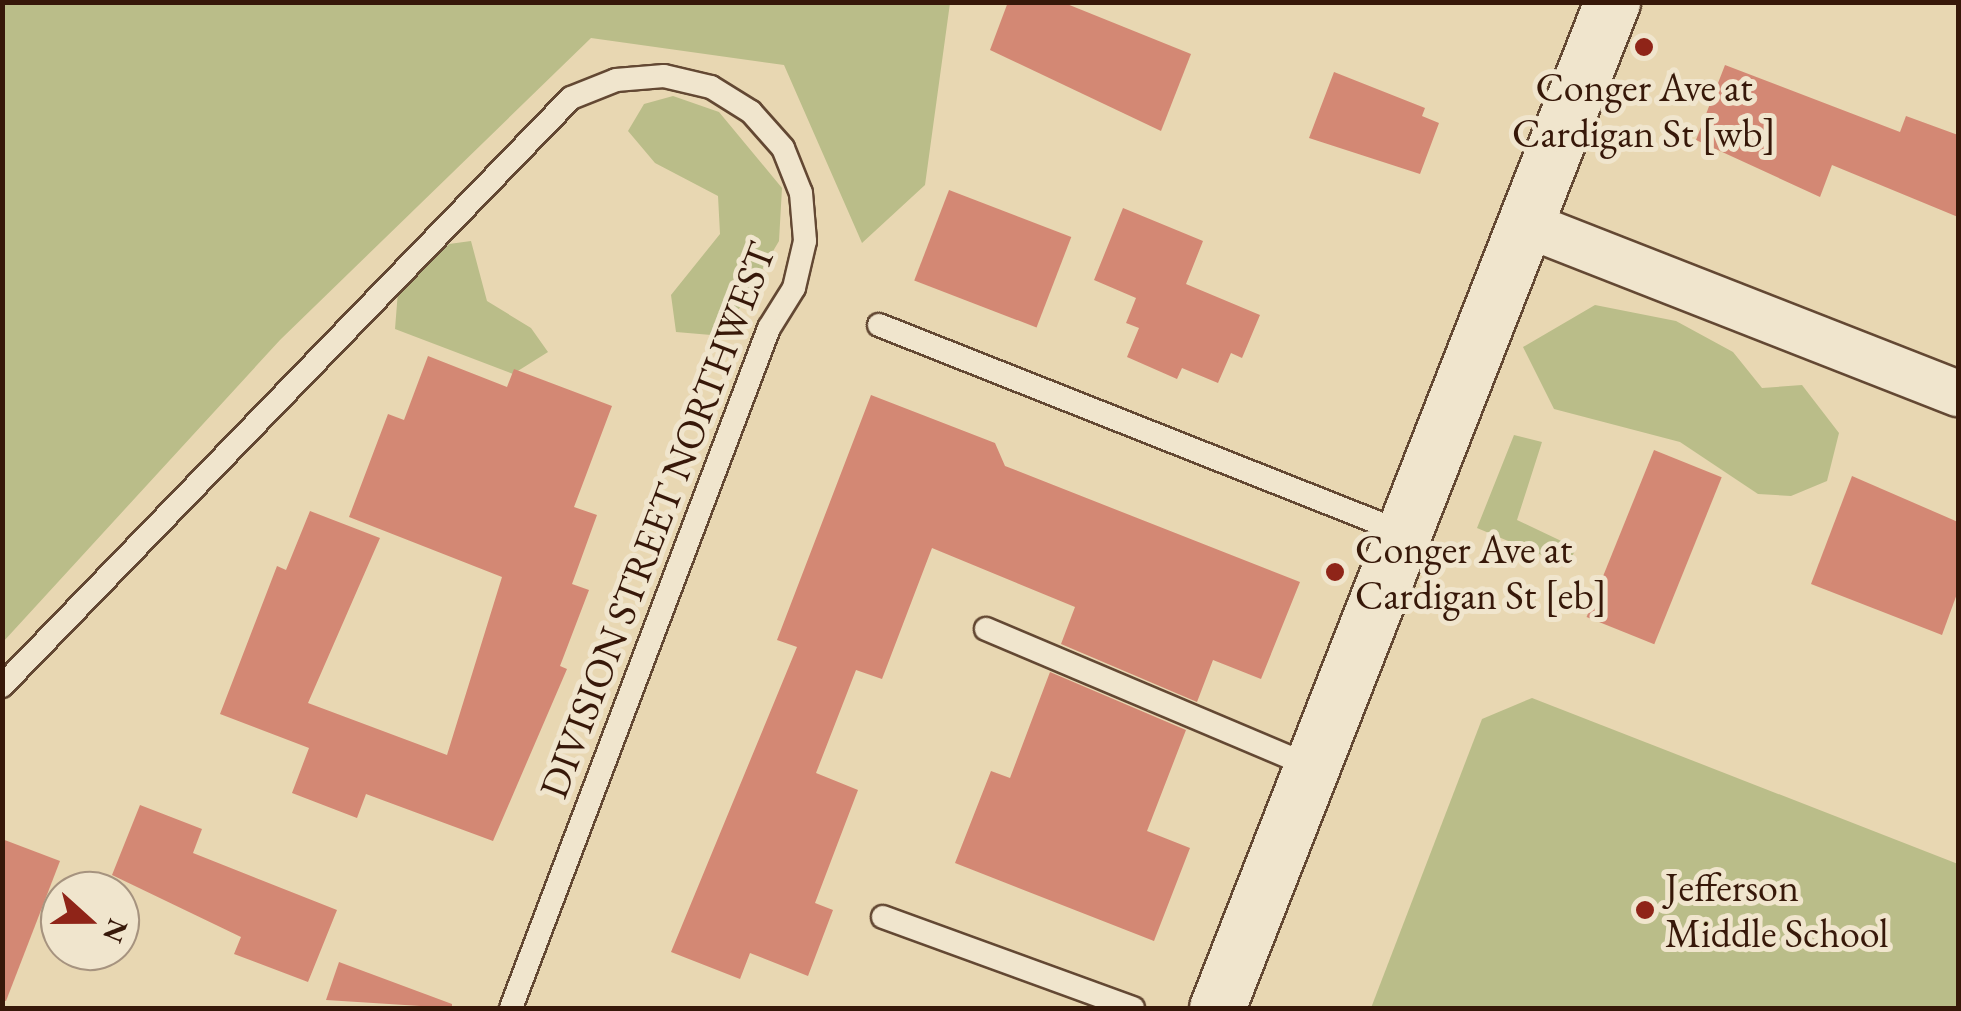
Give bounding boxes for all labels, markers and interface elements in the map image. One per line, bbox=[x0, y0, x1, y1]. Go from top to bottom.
marker: Conger Ave at Cardigan St [wb] bbox=[1633, 36, 1655, 58]
place label: Conger Ave at Cardigan St [wb] bbox=[1512, 63, 1776, 157]
street label: DIVISION STREET NORTHWEST bbox=[529, 236, 785, 804]
place label: Conger Ave at Cardigan St [eb] bbox=[1355, 525, 1607, 619]
marker: Conger Ave at Cardigan St [eb] bbox=[1324, 561, 1346, 583]
place label: Jefferson Middle School bbox=[1665, 863, 1889, 957]
north arrow bbox=[40, 871, 140, 971]
marker: Jefferson Middle School bbox=[1634, 899, 1656, 921]
text: N bbox=[95, 914, 137, 948]

